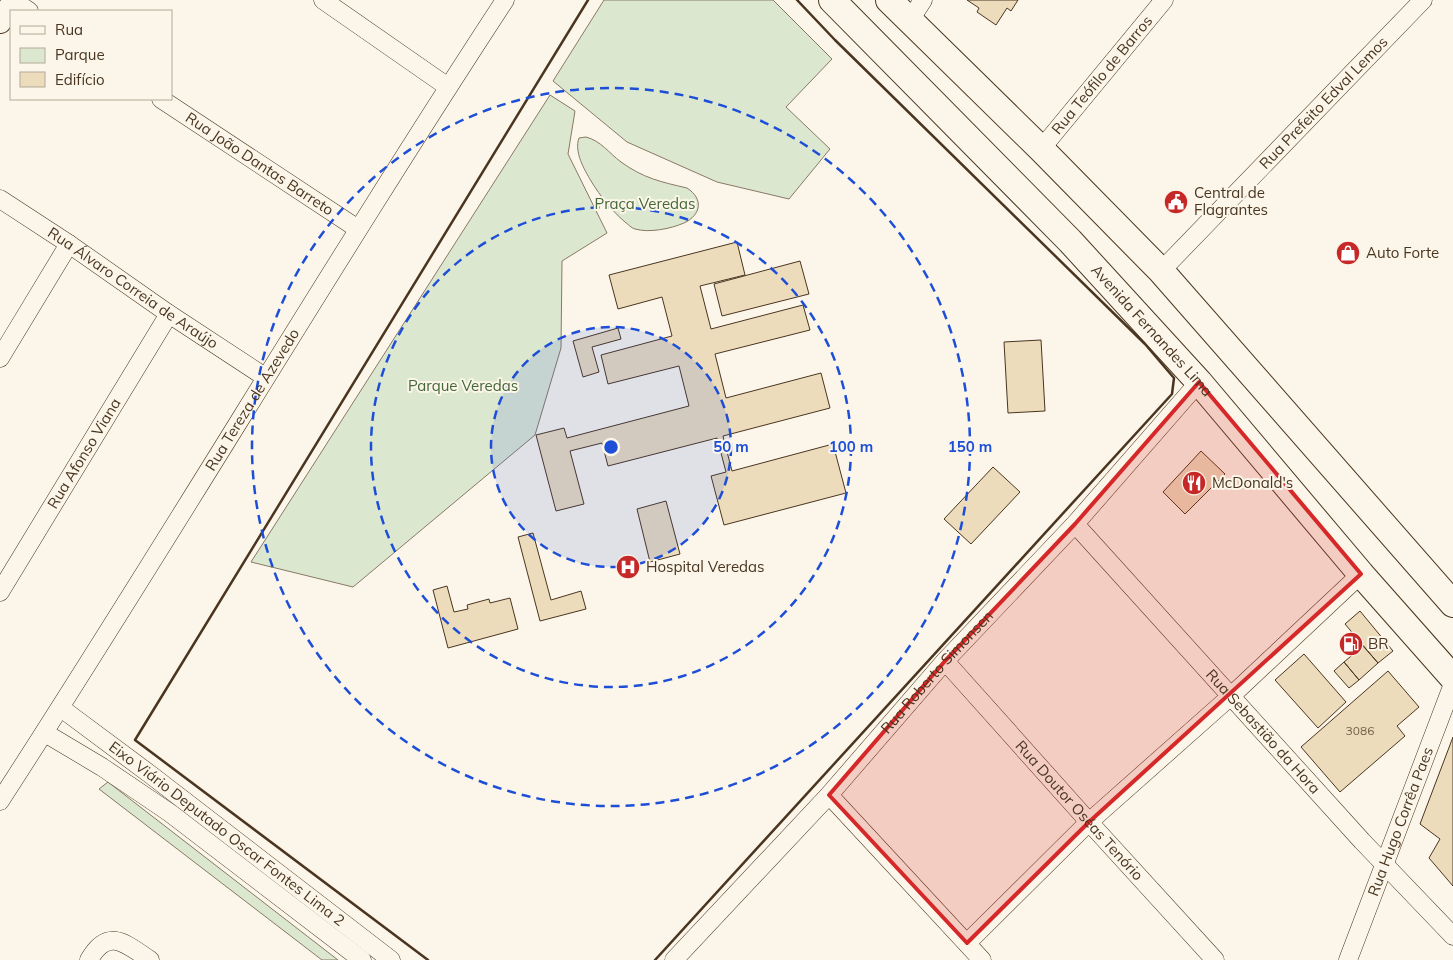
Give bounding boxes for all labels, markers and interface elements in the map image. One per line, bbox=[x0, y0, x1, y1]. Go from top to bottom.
legend bbox=[10, 10, 172, 100]
street label: Rua Teófilo de Barros bbox=[1047, 11, 1156, 138]
text: Rua bbox=[55, 20, 83, 39]
street label: Rua Prefeito Edval Lemos bbox=[1255, 32, 1392, 173]
text: Parque bbox=[55, 45, 105, 64]
text: Edifício bbox=[55, 70, 105, 89]
street label: Rua João Dantas Barreto bbox=[182, 108, 337, 219]
place label: Central de Flagrantes bbox=[1194, 183, 1268, 219]
public building icon: Central de Flagrantes bbox=[1163, 189, 1189, 215]
park label: Praça Veredas bbox=[595, 194, 695, 213]
street label: Rua Álvaro Correia de Araújo bbox=[44, 223, 222, 353]
shop icon: Auto Forte bbox=[1335, 240, 1361, 266]
place label: Auto Forte bbox=[1366, 243, 1439, 262]
street label: Avenida Fernandes Lima bbox=[1087, 260, 1217, 400]
street label: Rua Tereza de Azevedo bbox=[201, 325, 303, 474]
park label: Parque Veredas bbox=[408, 376, 518, 395]
street label: Rua Afonso Viana bbox=[43, 395, 125, 512]
text: 50 m bbox=[713, 437, 749, 456]
text: 100 m bbox=[829, 437, 873, 456]
text: 150 m bbox=[948, 437, 992, 456]
centre of rings bbox=[602, 438, 620, 456]
restaurant icon: McDonald's bbox=[1181, 470, 1207, 496]
place label: McDonald's bbox=[1212, 473, 1293, 492]
hospital icon: Hospital Veredas bbox=[615, 554, 641, 580]
place label: Hospital Veredas bbox=[646, 557, 765, 576]
street label: Rua Roberto Simonsen bbox=[876, 606, 997, 737]
fuel station icon: BR bbox=[1338, 631, 1364, 657]
place label: BR bbox=[1368, 634, 1389, 653]
street label: Rua Sebastião da Hora bbox=[1202, 665, 1325, 798]
house number: 3086 bbox=[1346, 723, 1374, 738]
street label: Rua Doutor Oséas Tenório bbox=[1012, 736, 1148, 884]
street label: Eixo Viário Deputado Oscar Fontes Lima 2 bbox=[105, 737, 349, 930]
street label: Rua Hugo Corrêa Paes bbox=[1363, 744, 1437, 899]

